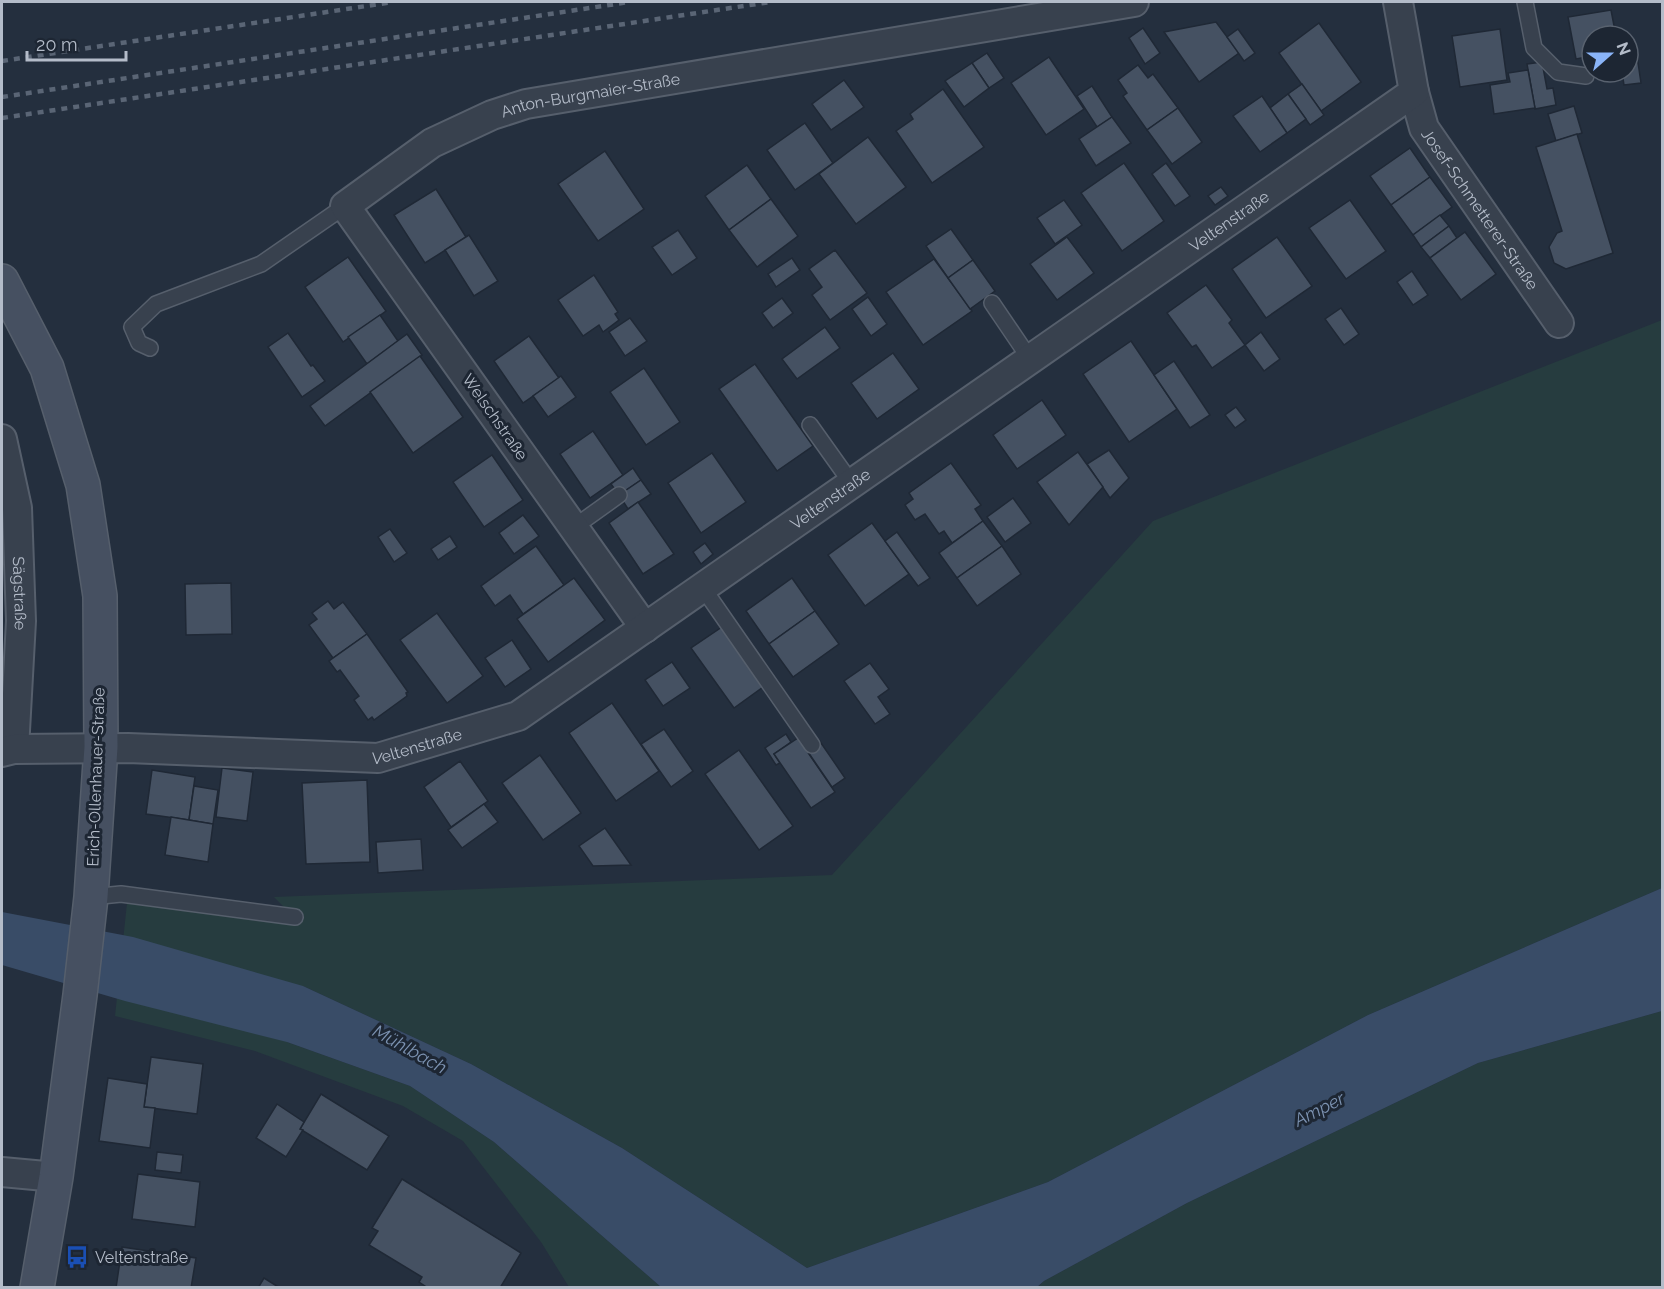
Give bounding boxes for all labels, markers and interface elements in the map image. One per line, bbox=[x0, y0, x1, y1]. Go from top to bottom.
scale bar bbox=[27, 24, 126, 62]
north arrow bbox=[1580, 24, 1640, 84]
text: 20 m bbox=[36, 34, 78, 55]
text: N bbox=[1612, 40, 1635, 58]
street label: Anton-Burgmaier-Straße bbox=[498, 69, 681, 121]
street label: Josef-Schmetterer-Straße bbox=[1418, 125, 1543, 293]
street label: Veltenstraße bbox=[1185, 187, 1273, 255]
street label: Welschstraße bbox=[458, 370, 532, 464]
street label: Veltenstraße bbox=[786, 464, 874, 533]
street label: Sägstraße bbox=[9, 556, 30, 631]
street label: Erich-Ollenhauer-Straße bbox=[83, 687, 109, 867]
street label: Veltenstraße bbox=[371, 724, 464, 768]
water label: Mühlbach bbox=[369, 1020, 451, 1078]
water label: Amper bbox=[1289, 1087, 1349, 1131]
bus stop icon: Veltenstraße bbox=[64, 1244, 90, 1270]
place label: Veltenstraße bbox=[95, 1248, 188, 1267]

